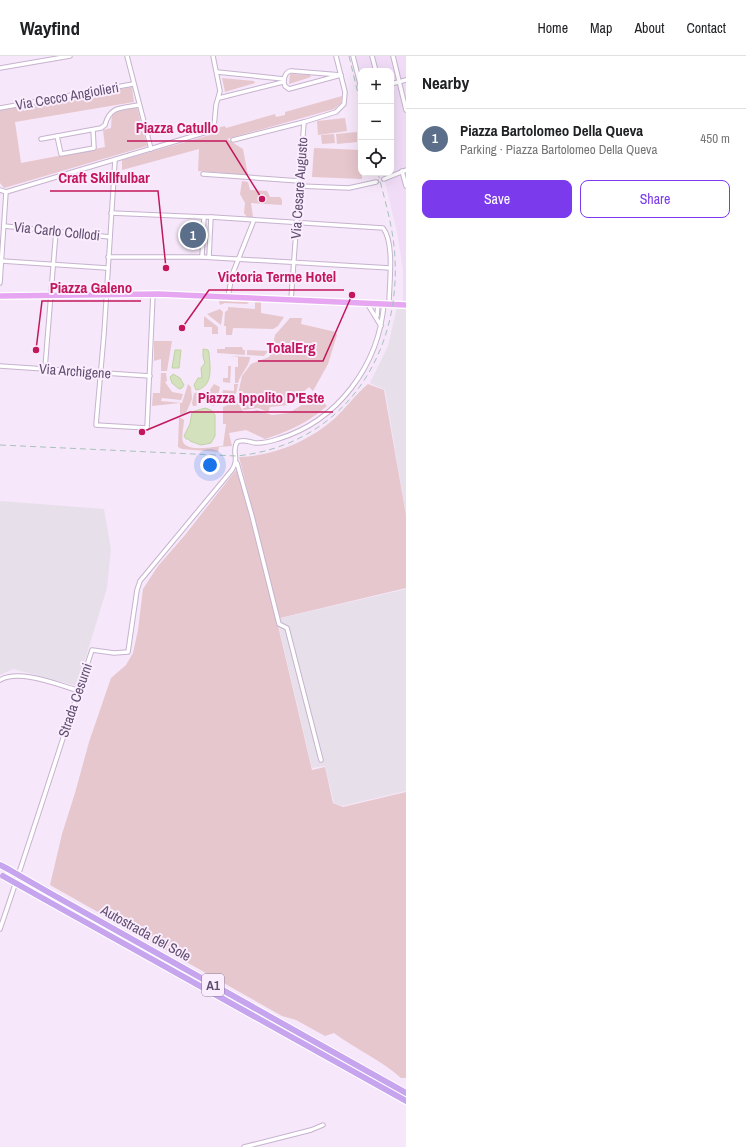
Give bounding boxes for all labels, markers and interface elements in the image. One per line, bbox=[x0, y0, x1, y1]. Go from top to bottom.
text: Wayfind bbox=[20, 15, 80, 41]
text: Home bbox=[537, 19, 568, 37]
text: Map bbox=[590, 19, 612, 37]
text: About bbox=[634, 19, 664, 37]
text: Contact bbox=[686, 19, 726, 37]
map controls bbox=[358, 68, 394, 176]
button: + bbox=[358, 68, 394, 104]
text: Nearby bbox=[422, 71, 469, 94]
street label: Via Cecco Angiolieri bbox=[14, 78, 120, 114]
button: − bbox=[358, 104, 394, 140]
callout: Piazza Catullo bbox=[127, 114, 226, 141]
text: Piazza Catullo bbox=[136, 117, 218, 138]
text: Piazza Bartolomeo Della Queva bbox=[460, 120, 643, 141]
text: 1 bbox=[432, 130, 438, 147]
text: 450 m bbox=[700, 130, 730, 147]
street label: Via Cesare Augusto bbox=[286, 137, 312, 239]
button: locate bbox=[358, 140, 394, 176]
text: Parking · Piazza Bartolomeo Della Queva bbox=[460, 141, 657, 158]
callout: Craft Skillfulbar bbox=[50, 164, 158, 191]
text: Craft Skillfulbar bbox=[58, 167, 150, 188]
button: Save bbox=[422, 180, 572, 218]
button: Share bbox=[580, 180, 730, 218]
street label: Via Carlo Collodi bbox=[13, 218, 101, 244]
pin: 1 bbox=[180, 220, 206, 250]
callout: Victoria Terme Hotel bbox=[209, 263, 344, 290]
text: Victoria Terme Hotel bbox=[218, 266, 336, 287]
callout: Piazza Galeno bbox=[42, 274, 141, 301]
text: Piazza Galeno bbox=[50, 277, 132, 298]
callout: TotalErg bbox=[258, 334, 323, 361]
text: TotalErg bbox=[267, 337, 316, 358]
street label: Via Archigene bbox=[38, 360, 112, 382]
callout: Piazza Ippolito D'Este bbox=[190, 385, 333, 412]
text: Piazza Ippolito D'Este bbox=[198, 387, 324, 408]
your location bbox=[200, 455, 220, 475]
street label: Strada Cesurni bbox=[54, 661, 96, 739]
street label: Autostrada del Sole bbox=[97, 900, 194, 965]
road number: A1 bbox=[202, 974, 224, 996]

